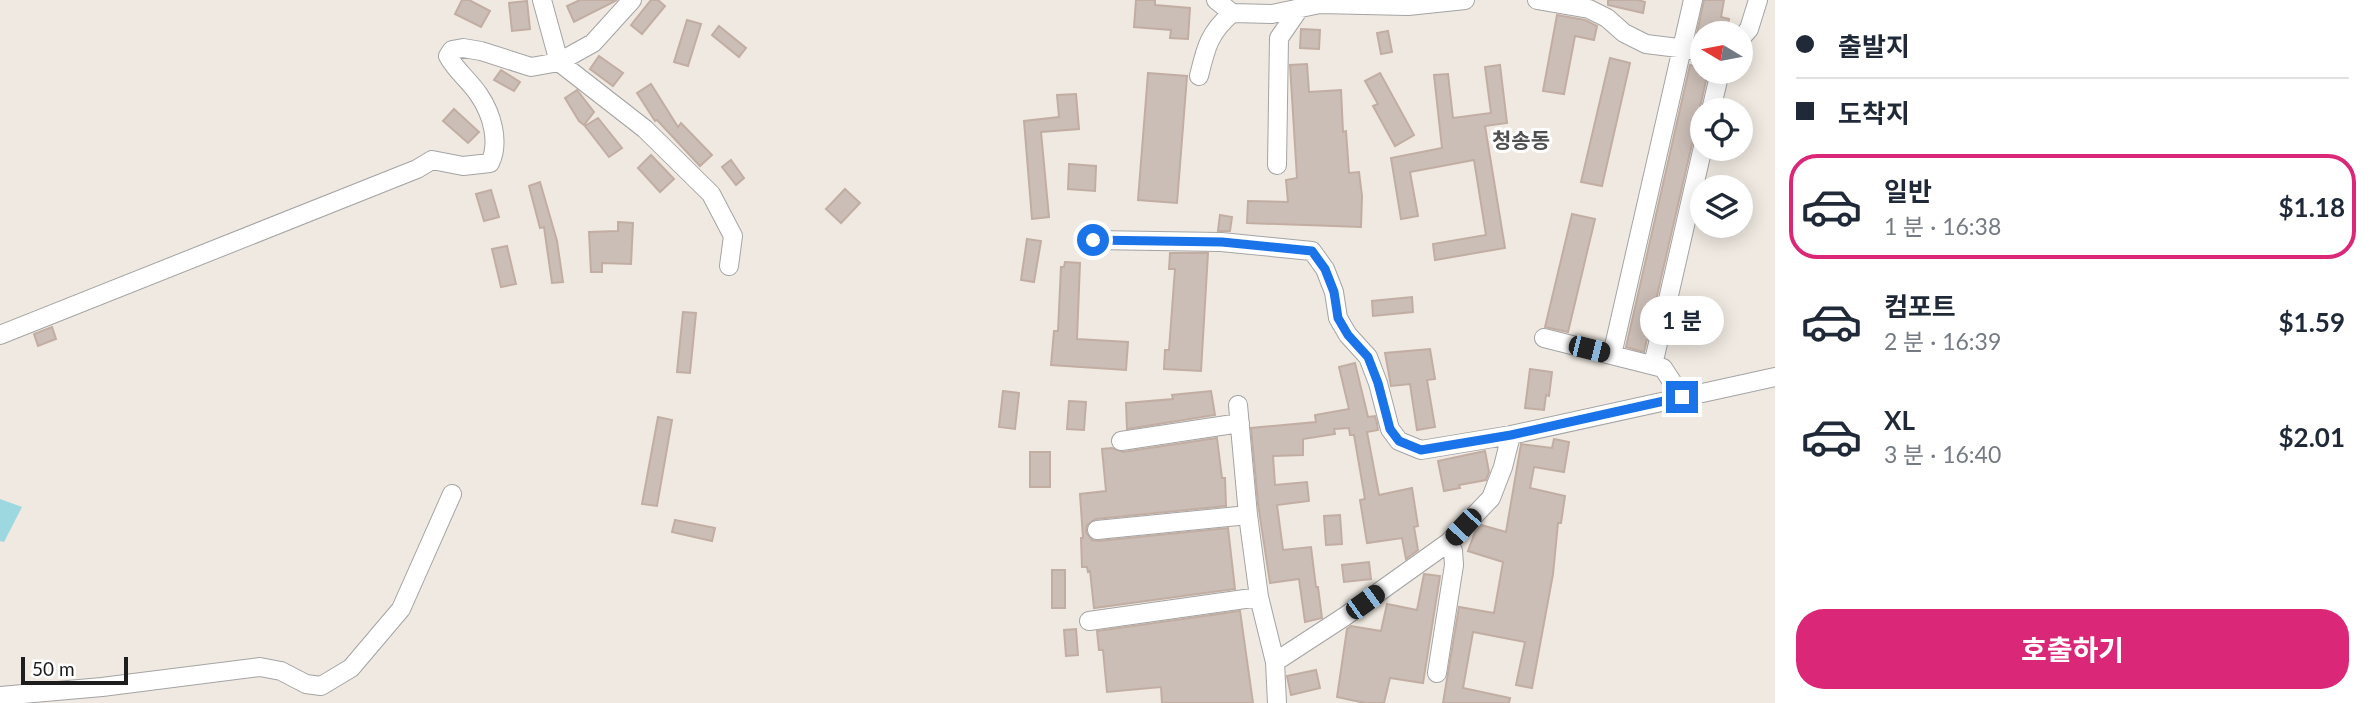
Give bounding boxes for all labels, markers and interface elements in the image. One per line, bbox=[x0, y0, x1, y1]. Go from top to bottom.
north arrow bbox=[1690, 21, 1754, 84]
map controls bbox=[1690, 21, 1753, 238]
text: 출발지 bbox=[1838, 30, 1910, 62]
text: 도착지 bbox=[1838, 97, 1910, 129]
button: locate bbox=[1690, 98, 1753, 161]
district label: 청송동 bbox=[1492, 127, 1550, 152]
button: layers bbox=[1690, 175, 1753, 238]
icon: car bbox=[1800, 175, 1863, 238]
text: 일반 bbox=[1884, 175, 1932, 207]
text: $1.18 bbox=[2279, 191, 2345, 223]
text: 1 분 · 16:38 bbox=[1884, 212, 2001, 240]
route start bbox=[1077, 224, 1109, 256]
icon: car bbox=[1800, 290, 1863, 353]
text: 컴포트 bbox=[1884, 290, 1956, 322]
callout: 1 분 bbox=[1640, 296, 1724, 344]
text: 1 분 bbox=[1662, 306, 1702, 334]
text: $1.59 bbox=[2279, 306, 2345, 338]
text: 2 분 · 16:39 bbox=[1884, 327, 2001, 355]
car bbox=[1567, 334, 1612, 364]
route end bbox=[1666, 381, 1698, 413]
text: XL bbox=[1884, 404, 1915, 436]
icon: car bbox=[1800, 405, 1863, 468]
text: $2.01 bbox=[2279, 421, 2345, 453]
text: 3 분 · 16:40 bbox=[1884, 440, 2001, 468]
car bbox=[1441, 504, 1486, 550]
car bbox=[1342, 581, 1389, 623]
button: 호출하기 bbox=[1796, 609, 2349, 689]
scale bar bbox=[21, 654, 128, 686]
text: 50 m bbox=[32, 657, 75, 680]

